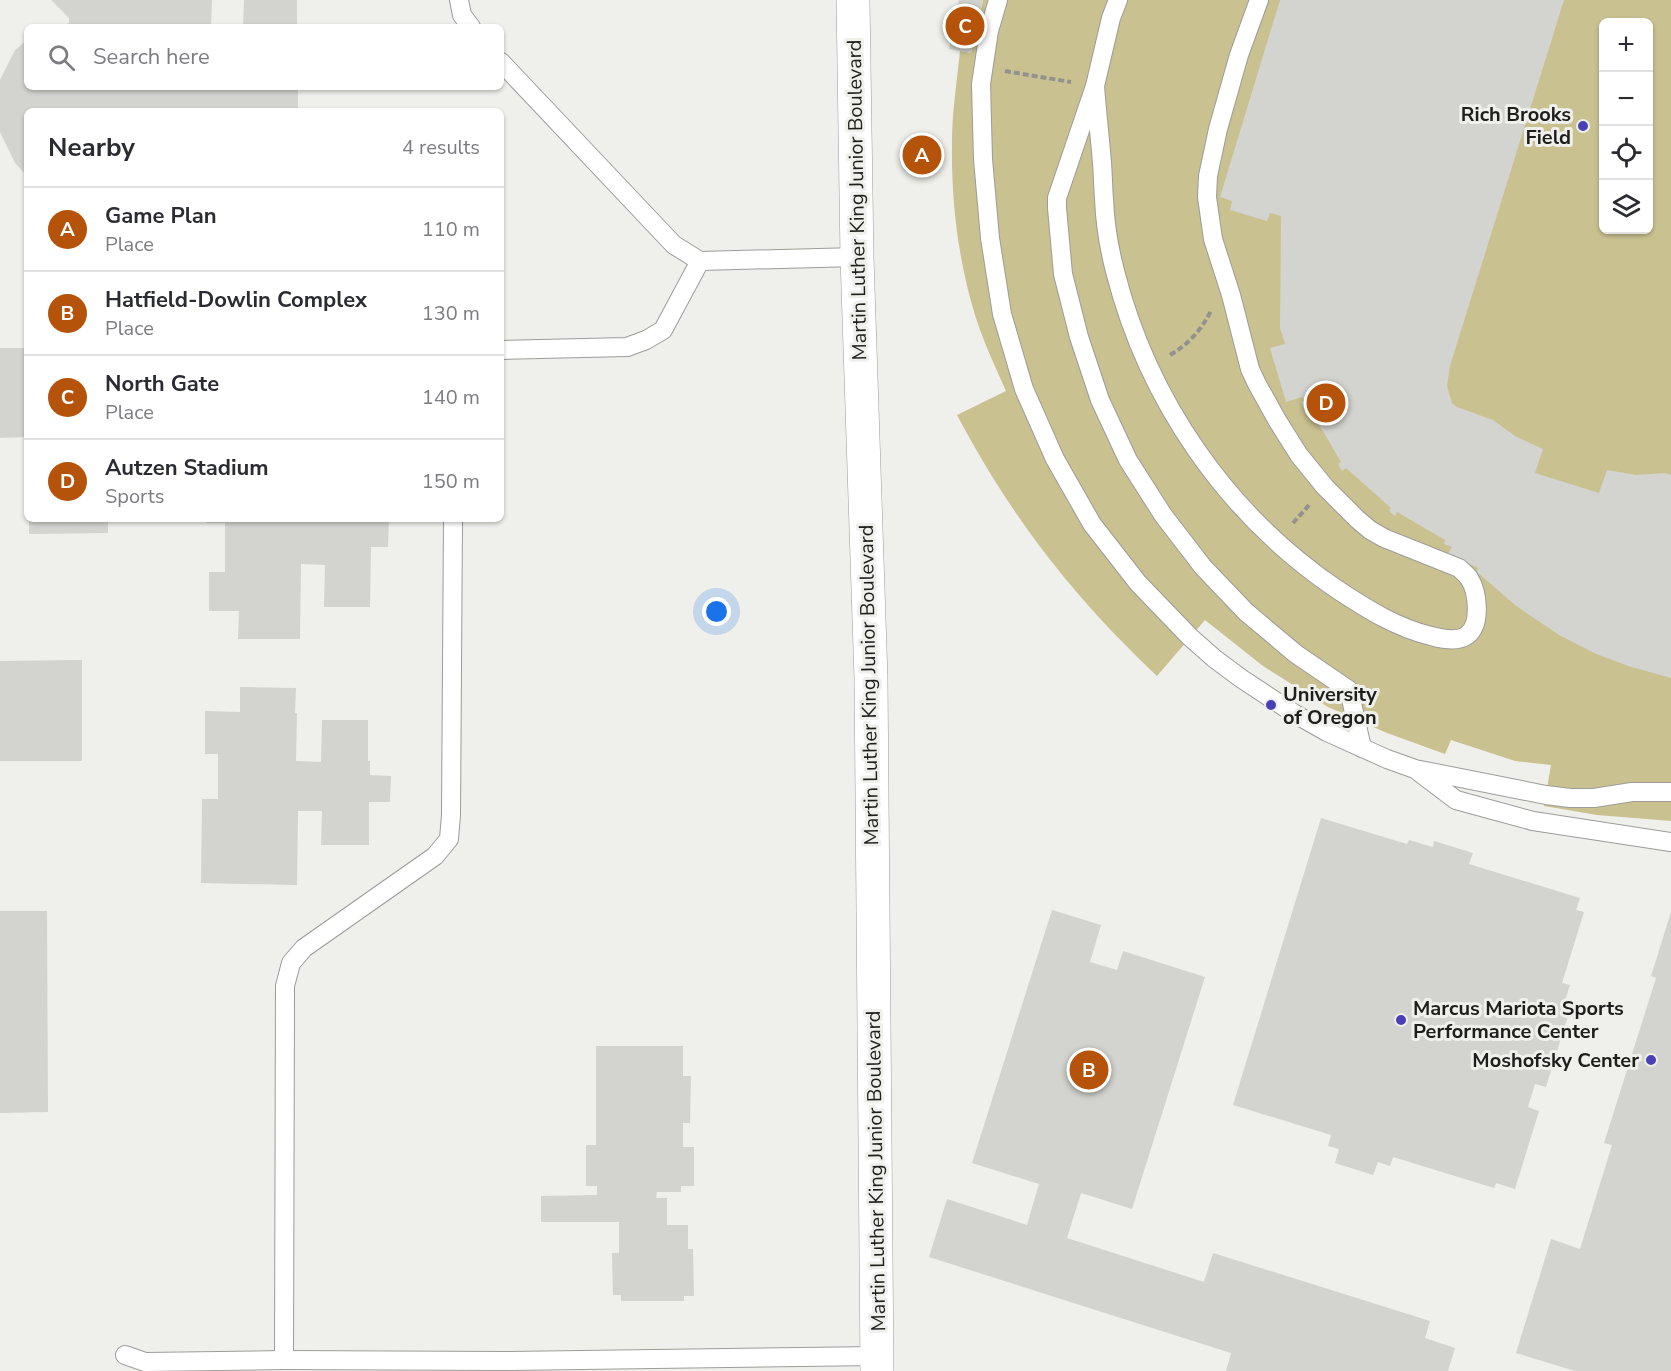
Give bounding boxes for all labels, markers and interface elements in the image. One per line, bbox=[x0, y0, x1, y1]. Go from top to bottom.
pin: C bbox=[946, 3, 984, 48]
map controls bbox=[1599, 18, 1653, 234]
button: + bbox=[1599, 18, 1653, 72]
search box bbox=[24, 24, 504, 90]
street label: Martin Luther King Junior Boulevard bbox=[841, 39, 873, 361]
icon: search bbox=[45, 41, 78, 74]
text: Search here bbox=[93, 42, 210, 72]
button: − bbox=[1599, 72, 1653, 126]
place label: Rich Brooks Field bbox=[1461, 101, 1571, 151]
marker: Rich Brooks Field bbox=[1576, 119, 1590, 133]
button: locate bbox=[1599, 126, 1653, 180]
text: Nearby bbox=[48, 130, 135, 165]
pin: A bbox=[902, 132, 942, 178]
text: 4 results bbox=[402, 134, 480, 161]
button: layers bbox=[1599, 180, 1653, 234]
text: Game Plan bbox=[105, 201, 217, 231]
text: A bbox=[60, 216, 75, 243]
text: 110 m bbox=[422, 216, 480, 243]
text: Place bbox=[105, 231, 154, 258]
text: Hatfield-Dowlin Complex bbox=[105, 285, 367, 315]
text: B bbox=[61, 300, 74, 327]
text: 130 m bbox=[422, 300, 480, 327]
text: Place bbox=[105, 315, 154, 342]
text: North Gate bbox=[105, 369, 219, 399]
pin: D bbox=[1306, 380, 1346, 426]
text: C bbox=[61, 384, 74, 411]
text: 140 m bbox=[422, 384, 480, 411]
text: Place bbox=[105, 399, 154, 426]
text: Autzen Stadium bbox=[105, 453, 269, 483]
text: D bbox=[60, 468, 75, 495]
text: 150 m bbox=[422, 468, 480, 495]
text: Sports bbox=[105, 483, 164, 510]
street label: Martin Luther King Junior Boulevard bbox=[853, 524, 885, 846]
your location bbox=[702, 597, 731, 626]
place label: University of Oregon bbox=[1283, 681, 1377, 731]
marker: University of Oregon bbox=[1264, 698, 1278, 712]
place label: Marcus Mariota Sports Performance Center bbox=[1413, 995, 1624, 1045]
street label: Martin Luther King Junior Boulevard bbox=[860, 1010, 892, 1332]
marker: Marcus Mariota Sports Performance Center bbox=[1394, 1013, 1408, 1027]
place label: Moshofsky Center bbox=[1472, 1047, 1639, 1074]
pin: B bbox=[1070, 1048, 1108, 1092]
marker: Moshofsky Center bbox=[1644, 1053, 1658, 1067]

